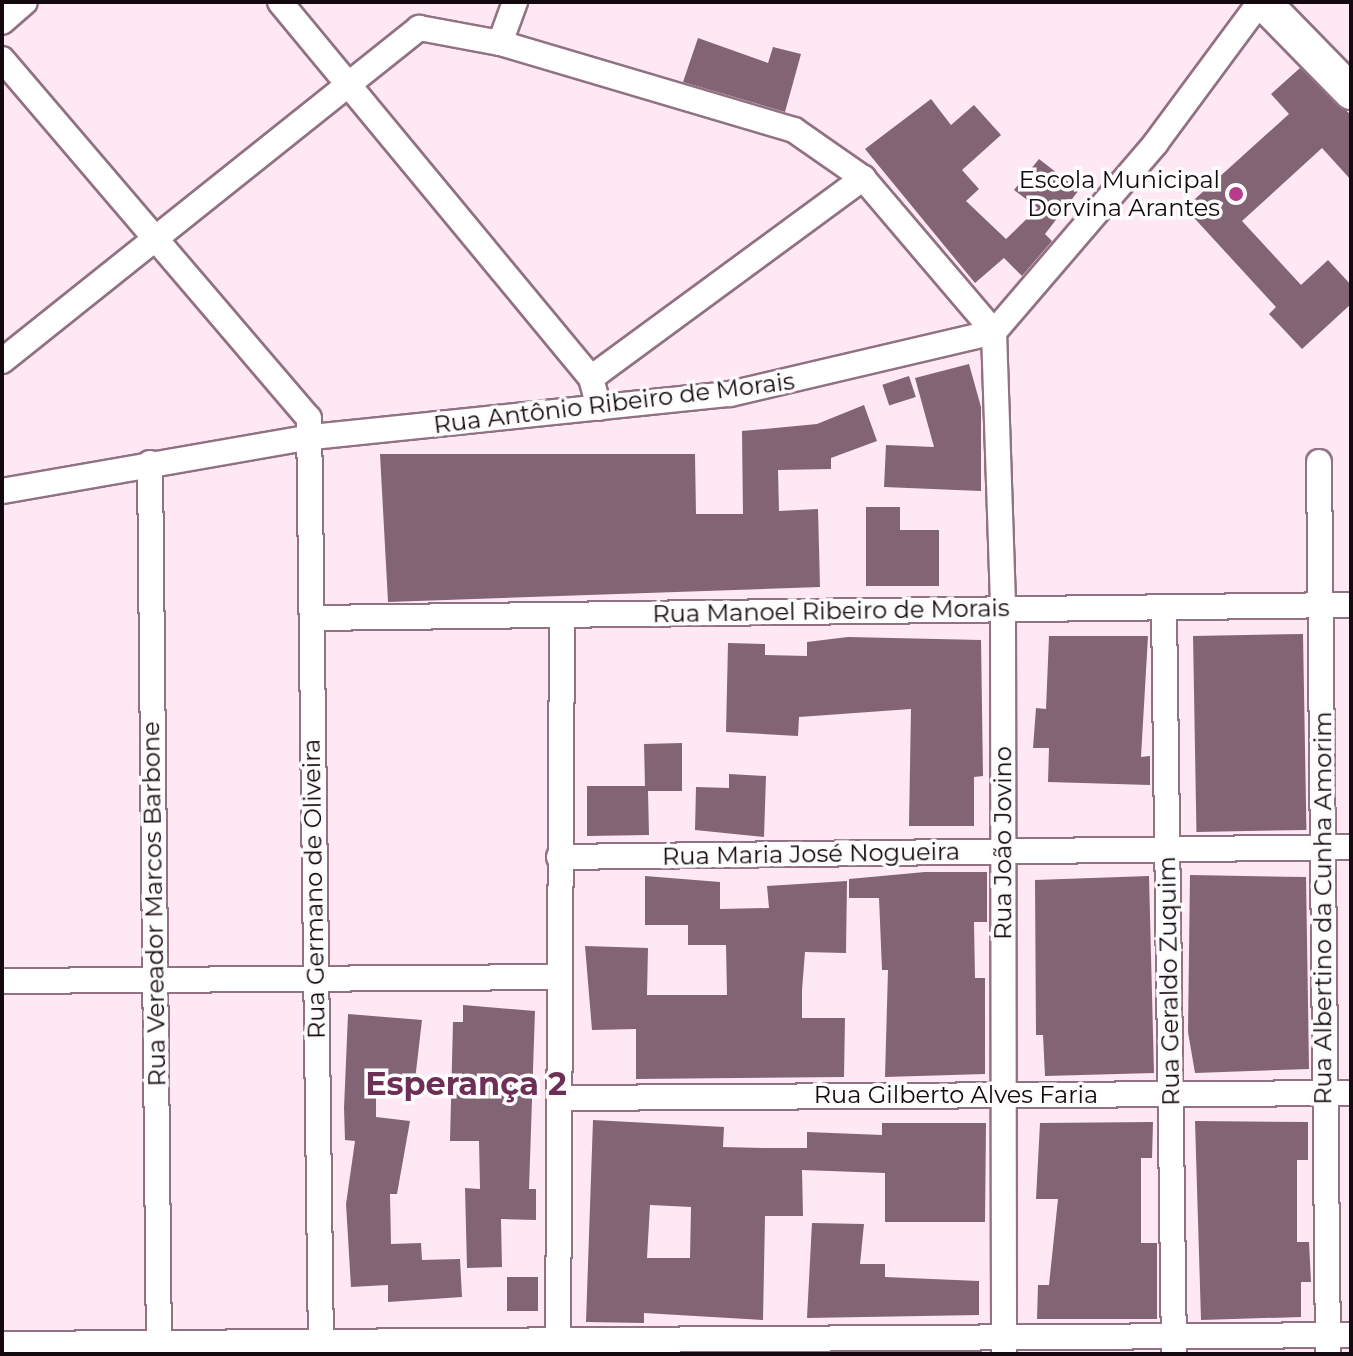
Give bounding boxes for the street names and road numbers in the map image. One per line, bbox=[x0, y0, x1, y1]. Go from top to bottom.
street label: Rua Antônio Ribeiro de Morais bbox=[432, 367, 796, 439]
street label: Rua Manoel Ribeiro de Morais bbox=[652, 593, 1010, 629]
street label: Rua Albertino da Cunha Amorim bbox=[1309, 711, 1337, 1105]
street label: Rua Vereador Marcos Barbone bbox=[136, 721, 172, 1087]
street label: Rua Germano de Oliveira bbox=[297, 739, 331, 1039]
street label: Rua João Jovino bbox=[989, 746, 1017, 940]
street label: Rua Maria José Nogueira bbox=[662, 837, 960, 871]
street label: Rua Geraldo Zuquim bbox=[1152, 856, 1186, 1106]
street label: Rua Gilberto Alves Faria bbox=[814, 1081, 1098, 1109]

